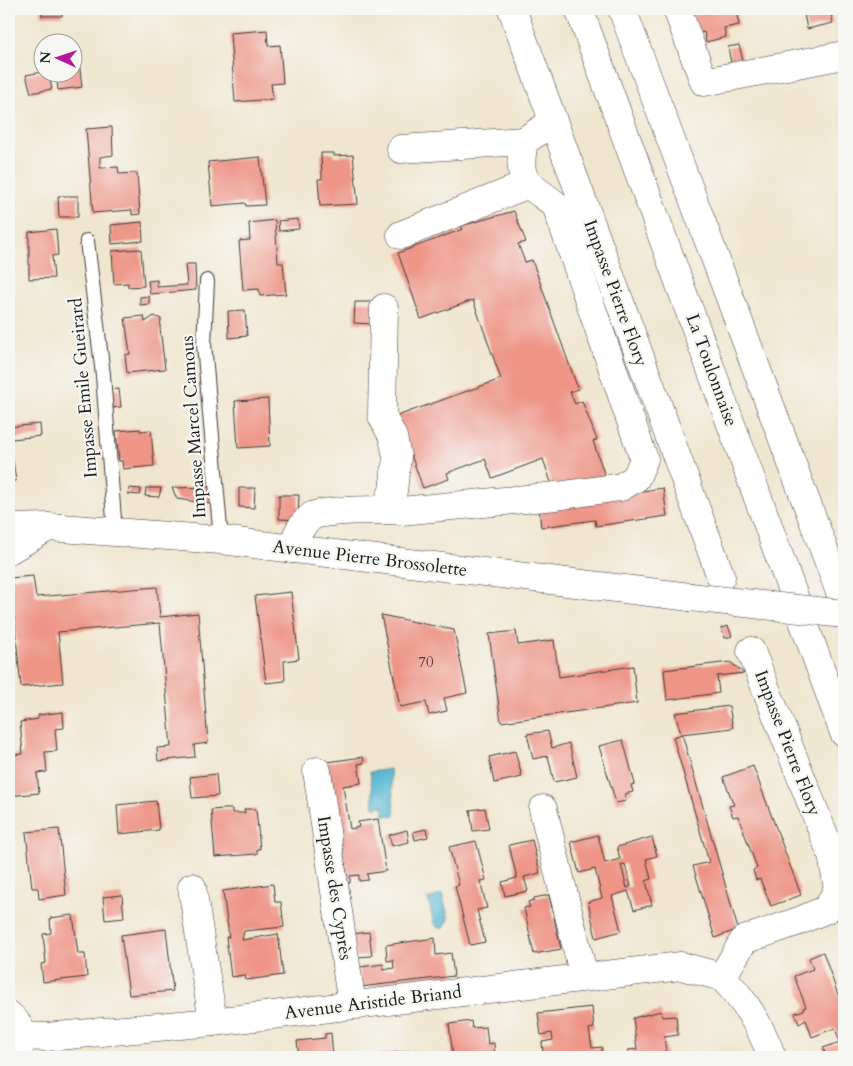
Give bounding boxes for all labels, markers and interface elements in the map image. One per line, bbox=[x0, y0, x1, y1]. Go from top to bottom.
north arrow bbox=[32, 32, 82, 82]
text: N bbox=[36, 51, 55, 64]
street label: Impasse Pierre Flory bbox=[577, 216, 654, 370]
street label: Impasse Emile Gueirard bbox=[63, 296, 104, 479]
street label: La Toulonnaise bbox=[680, 310, 743, 430]
street label: Impasse Marcel Camous bbox=[175, 335, 212, 519]
street label: Avenue Pierre Brossolette bbox=[271, 534, 469, 583]
house number: 70 bbox=[418, 652, 434, 672]
street label: Impasse Pierre Flory bbox=[748, 667, 827, 820]
street label: Impasse des Cyprès bbox=[311, 814, 358, 962]
street label: Avenue Aristide Briand bbox=[283, 979, 464, 1026]

